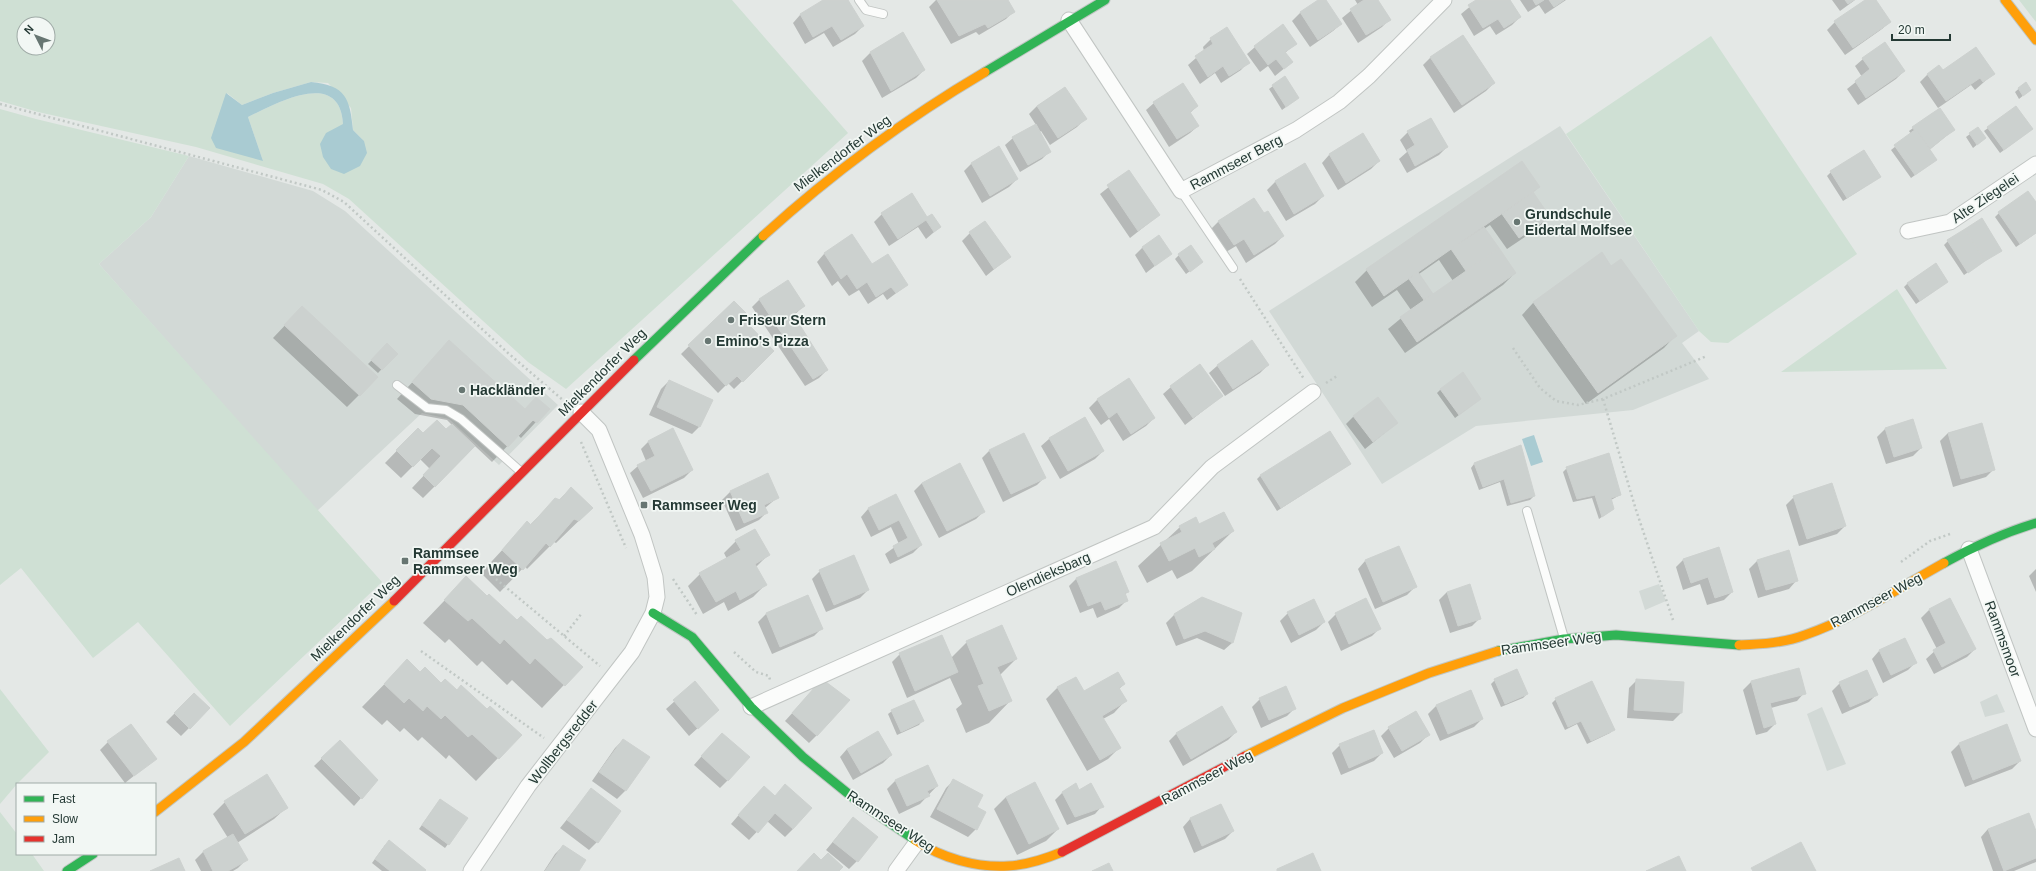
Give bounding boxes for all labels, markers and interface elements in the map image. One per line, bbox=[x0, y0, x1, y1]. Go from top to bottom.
north arrow bbox=[16, 16, 56, 56]
scale bar bbox=[1892, 16, 1950, 42]
text: N bbox=[21, 22, 36, 36]
text: 20 m bbox=[1898, 23, 1925, 37]
street label: Mielkendorfer Weg bbox=[790, 111, 894, 195]
street label: Rammseer Berg bbox=[1187, 131, 1285, 193]
street label: Alte Ziegelei bbox=[1949, 170, 2021, 226]
place label: Grundschule Eidertal Molfsee bbox=[1525, 206, 1633, 238]
marker: Grundschule Eidertal Molfsee bbox=[1512, 217, 1522, 227]
place label: Friseur Stern bbox=[739, 312, 826, 328]
marker: Friseur Stern bbox=[726, 315, 736, 325]
street label: Mielkendorfer Weg bbox=[555, 325, 649, 419]
place label: Emino's Pizza bbox=[716, 333, 809, 349]
marker: Emino's Pizza bbox=[703, 336, 713, 346]
place label: Hackländer bbox=[470, 382, 546, 398]
marker: Hackländer bbox=[457, 385, 467, 395]
place label: Rammseer Weg bbox=[652, 497, 757, 513]
marker: Rammseer Weg bbox=[639, 500, 649, 510]
place label: Rammsee Rammseer Weg bbox=[413, 545, 518, 577]
street label: Olendieksbarg bbox=[1004, 548, 1092, 600]
marker: Rammsee Rammseer Weg bbox=[400, 556, 410, 566]
street label: Rammseer Weg bbox=[1828, 569, 1924, 631]
street label: Mielkendorfer Weg bbox=[307, 572, 403, 664]
street label: Rammsmoor bbox=[1982, 599, 2024, 680]
street label: Rammseer Weg bbox=[1500, 628, 1602, 658]
street label: Wollbergsredder bbox=[525, 696, 601, 787]
street label: Rammseer Weg bbox=[1159, 746, 1255, 808]
legend bbox=[16, 783, 156, 855]
street label: Rammseer Weg bbox=[844, 787, 938, 855]
text: Fast bbox=[52, 792, 76, 806]
text: Slow bbox=[52, 812, 78, 826]
text: Jam bbox=[52, 832, 75, 846]

